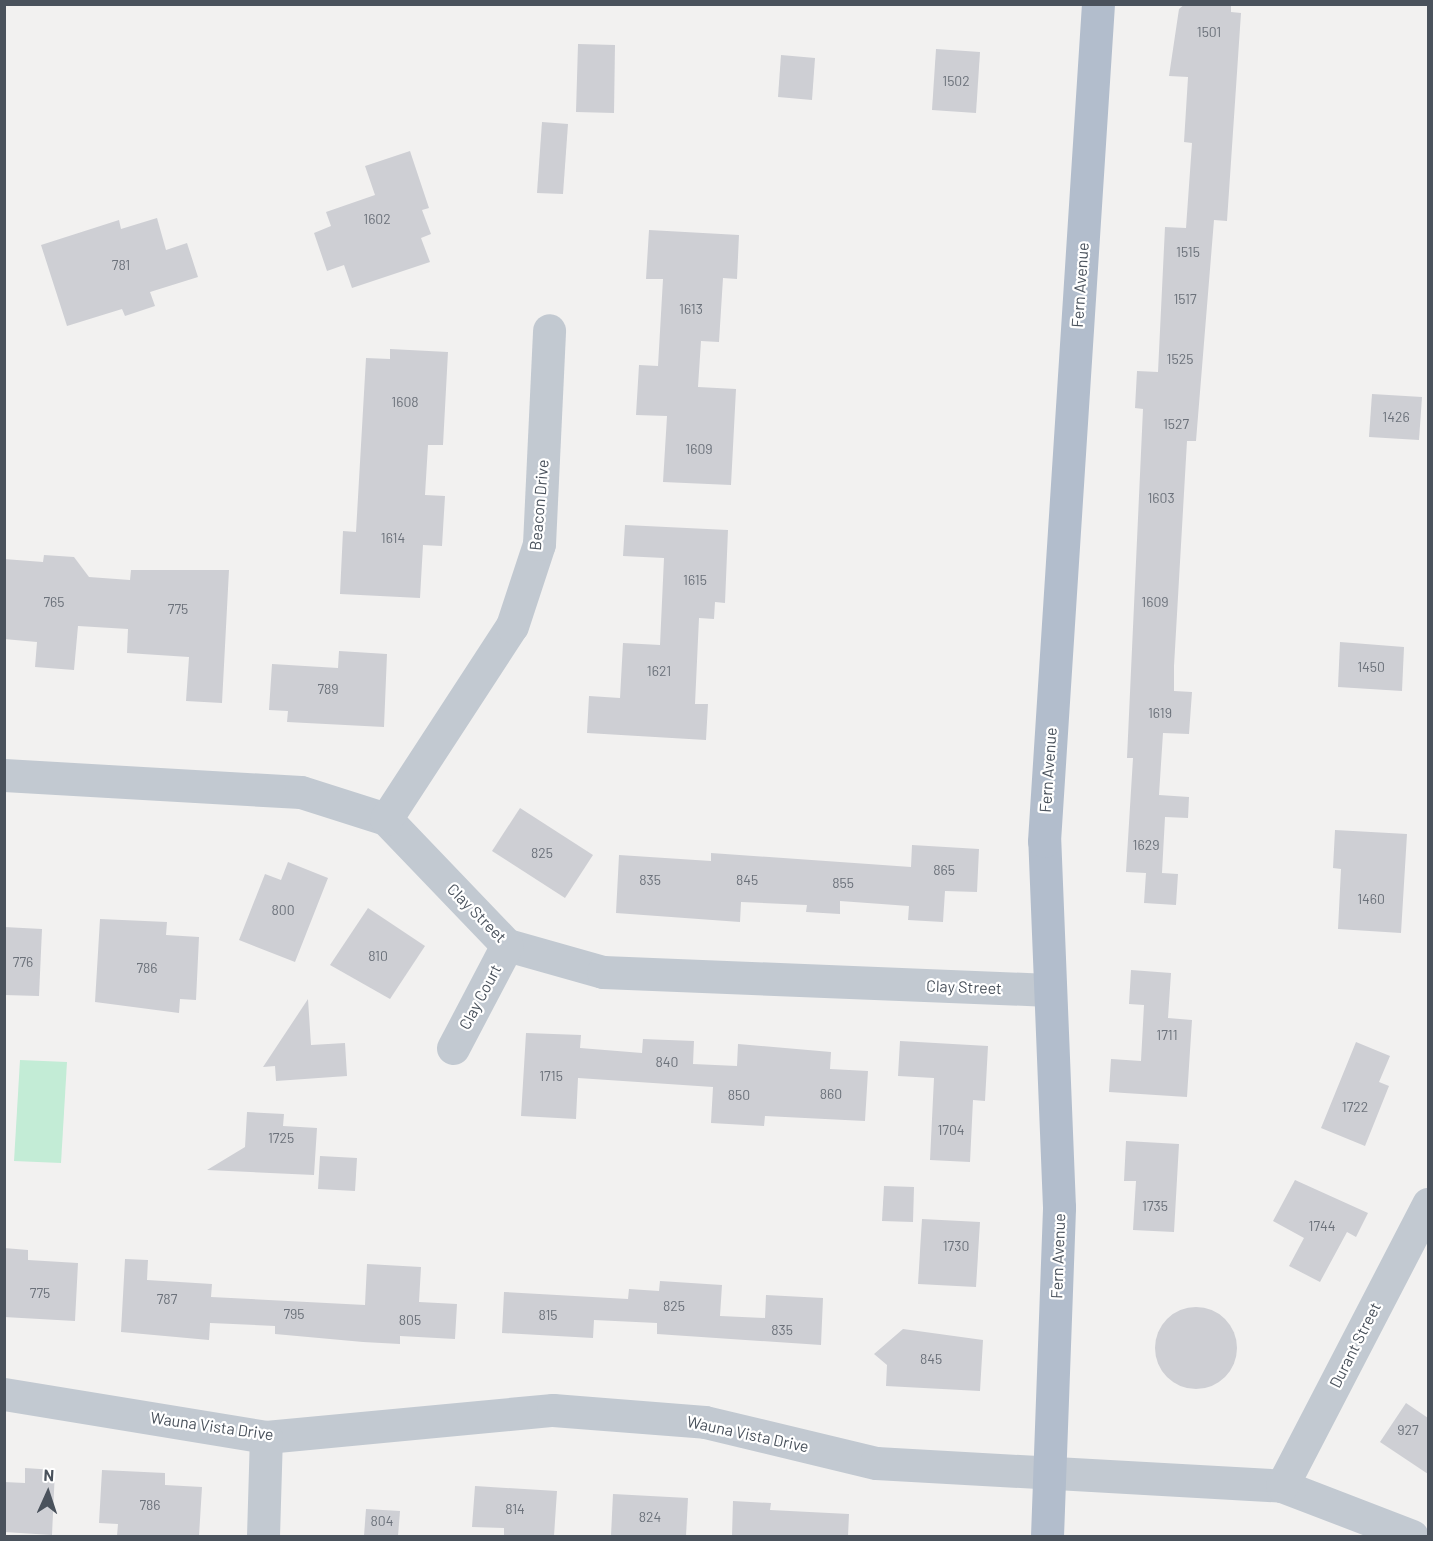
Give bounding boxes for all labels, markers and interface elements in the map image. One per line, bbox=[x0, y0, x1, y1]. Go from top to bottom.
house number: 1501 bbox=[1197, 24, 1221, 40]
house number: 1502 bbox=[942, 73, 970, 89]
house number: 1602 bbox=[363, 211, 391, 227]
street label: Fern Avenue bbox=[1067, 242, 1093, 328]
house number: 1515 bbox=[1176, 244, 1200, 260]
house number: 781 bbox=[112, 257, 130, 273]
house number: 1517 bbox=[1173, 291, 1197, 307]
house number: 1613 bbox=[679, 301, 703, 317]
house number: 1525 bbox=[1167, 351, 1193, 367]
house number: 1608 bbox=[391, 394, 419, 410]
house number: 1426 bbox=[1382, 409, 1410, 425]
house number: 1527 bbox=[1163, 416, 1189, 432]
house number: 1609 bbox=[685, 441, 713, 457]
street label: Beacon Drive bbox=[525, 459, 553, 551]
house number: 1603 bbox=[1147, 490, 1175, 506]
house number: 1614 bbox=[381, 530, 405, 546]
house number: 1615 bbox=[683, 572, 707, 588]
house number: 765 bbox=[43, 594, 65, 610]
house number: 1609 bbox=[1141, 594, 1169, 610]
house number: 775 bbox=[168, 601, 188, 617]
house number: 1450 bbox=[1357, 659, 1385, 675]
house number: 1621 bbox=[647, 663, 671, 679]
house number: 789 bbox=[317, 681, 339, 697]
house number: 1619 bbox=[1148, 705, 1172, 721]
street label: Fern Avenue bbox=[1035, 727, 1061, 813]
house number: 1629 bbox=[1133, 837, 1159, 853]
house number: 825 bbox=[531, 845, 553, 861]
house number: 865 bbox=[933, 862, 955, 878]
house number: 835 bbox=[639, 872, 661, 888]
house number: 845 bbox=[736, 872, 758, 888]
house number: 855 bbox=[832, 875, 854, 891]
street label: Clay Street bbox=[443, 879, 511, 947]
house number: 1460 bbox=[1357, 891, 1385, 907]
house number: 800 bbox=[271, 902, 295, 918]
house number: 810 bbox=[368, 948, 388, 964]
house number: 776 bbox=[13, 954, 33, 970]
house number: 786 bbox=[136, 960, 158, 976]
street label: Clay Court bbox=[455, 961, 505, 1033]
street label: Clay Street bbox=[926, 976, 1002, 998]
house number: 1711 bbox=[1156, 1027, 1178, 1043]
house number: 840 bbox=[656, 1054, 678, 1070]
house number: 1715 bbox=[539, 1068, 563, 1084]
house number: 860 bbox=[820, 1086, 842, 1102]
house number: 850 bbox=[728, 1087, 750, 1103]
house number: 1722 bbox=[1342, 1099, 1368, 1115]
house number: 1704 bbox=[937, 1122, 965, 1138]
house number: 1725 bbox=[268, 1130, 294, 1146]
house number: 1735 bbox=[1142, 1198, 1168, 1214]
street label: Fern Avenue bbox=[1047, 1213, 1069, 1299]
house number: 1744 bbox=[1309, 1218, 1335, 1234]
house number: 1730 bbox=[943, 1238, 969, 1254]
house number: 775 bbox=[30, 1285, 50, 1301]
house number: 787 bbox=[157, 1291, 177, 1307]
house number: 825 bbox=[663, 1298, 685, 1314]
street label: Durant Street bbox=[1325, 1299, 1385, 1391]
house number: 795 bbox=[283, 1306, 305, 1322]
house number: 815 bbox=[539, 1307, 557, 1323]
house number: 805 bbox=[399, 1312, 421, 1328]
house number: 835 bbox=[771, 1322, 793, 1338]
house number: 845 bbox=[920, 1351, 942, 1367]
street label: Wauna Vista Drive bbox=[149, 1408, 275, 1444]
street label: Wauna Vista Drive bbox=[685, 1412, 811, 1456]
house number: 927 bbox=[1397, 1422, 1419, 1438]
north arrow bbox=[18, 1463, 78, 1523]
text: N bbox=[43, 1465, 55, 1484]
house number: 786 bbox=[139, 1497, 161, 1513]
house number: 814 bbox=[505, 1501, 525, 1517]
house number: 824 bbox=[639, 1509, 661, 1525]
house number: 804 bbox=[371, 1513, 393, 1529]

